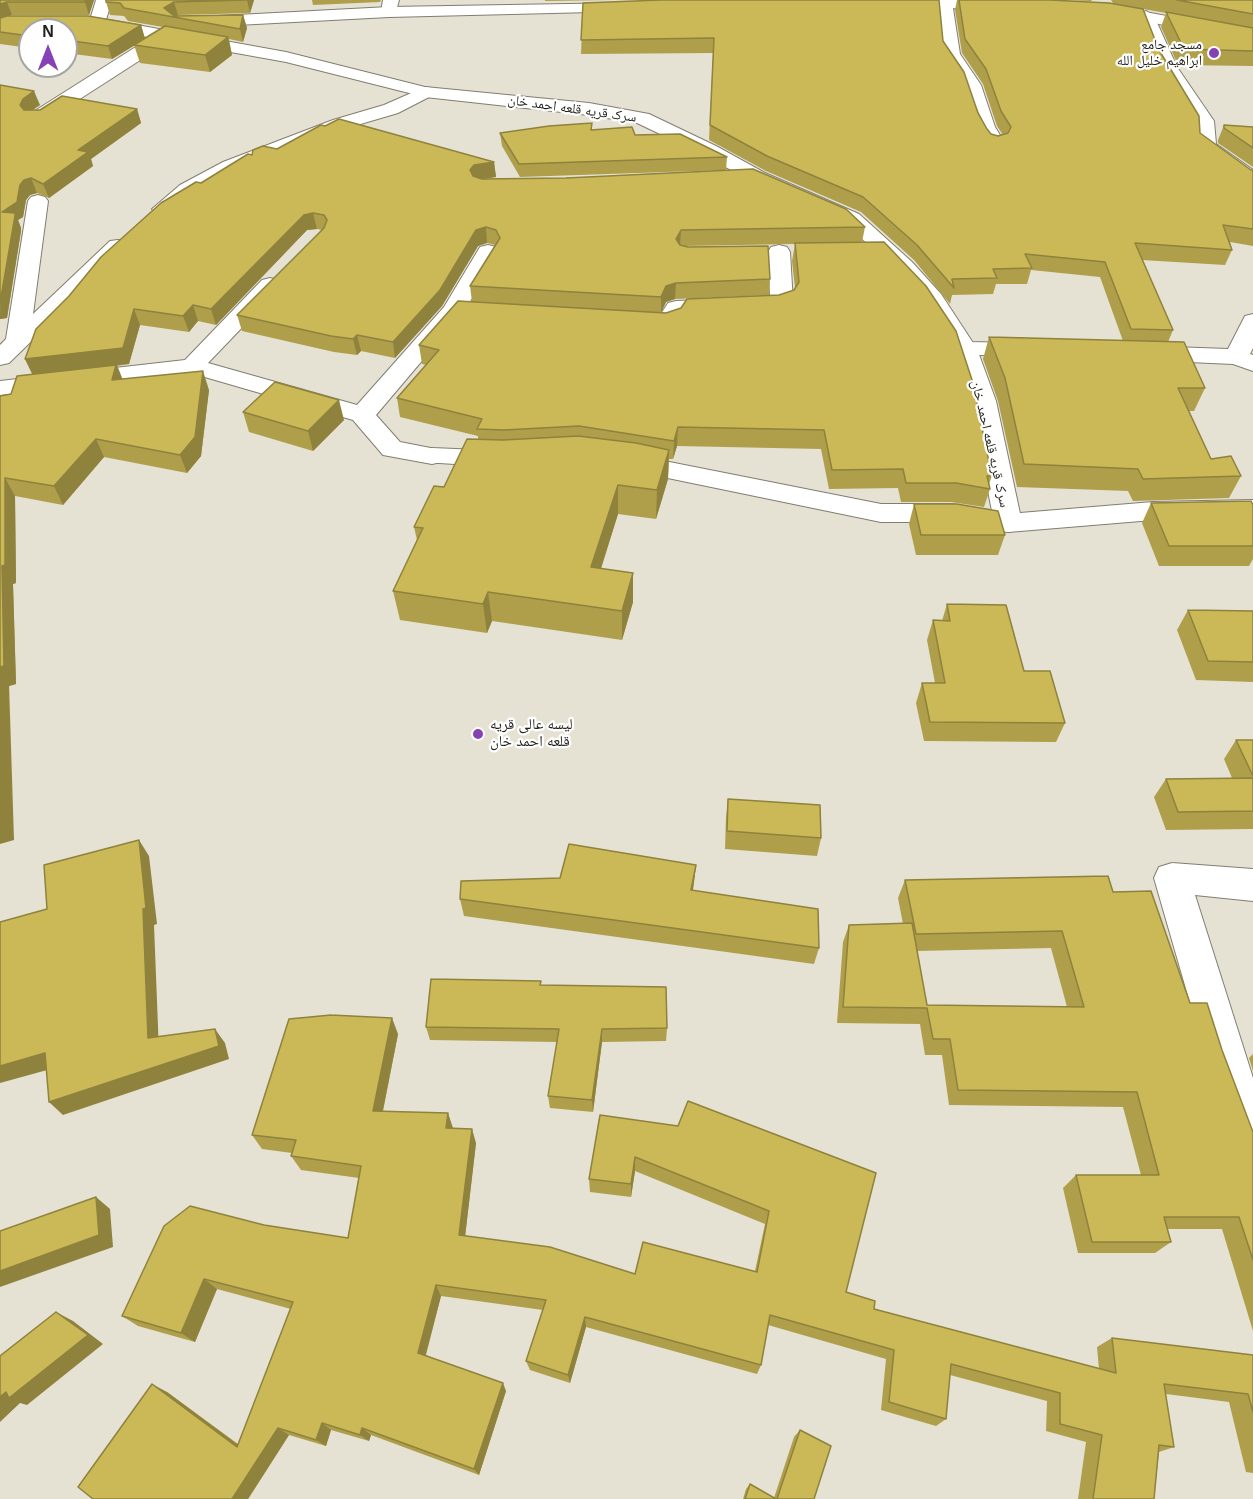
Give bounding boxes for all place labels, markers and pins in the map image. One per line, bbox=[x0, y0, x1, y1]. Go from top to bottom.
place label: مسجد جامع ابراهیم خلیل الله bbox=[1117, 37, 1202, 70]
marker: مسجد جامع ابراهیم خلیل الله bbox=[1207, 46, 1221, 60]
place label: لیسه عالی قریه قلعه احمد خان bbox=[490, 716, 573, 751]
marker: لیسه عالی قریه قلعه احمد خان bbox=[471, 727, 485, 741]

